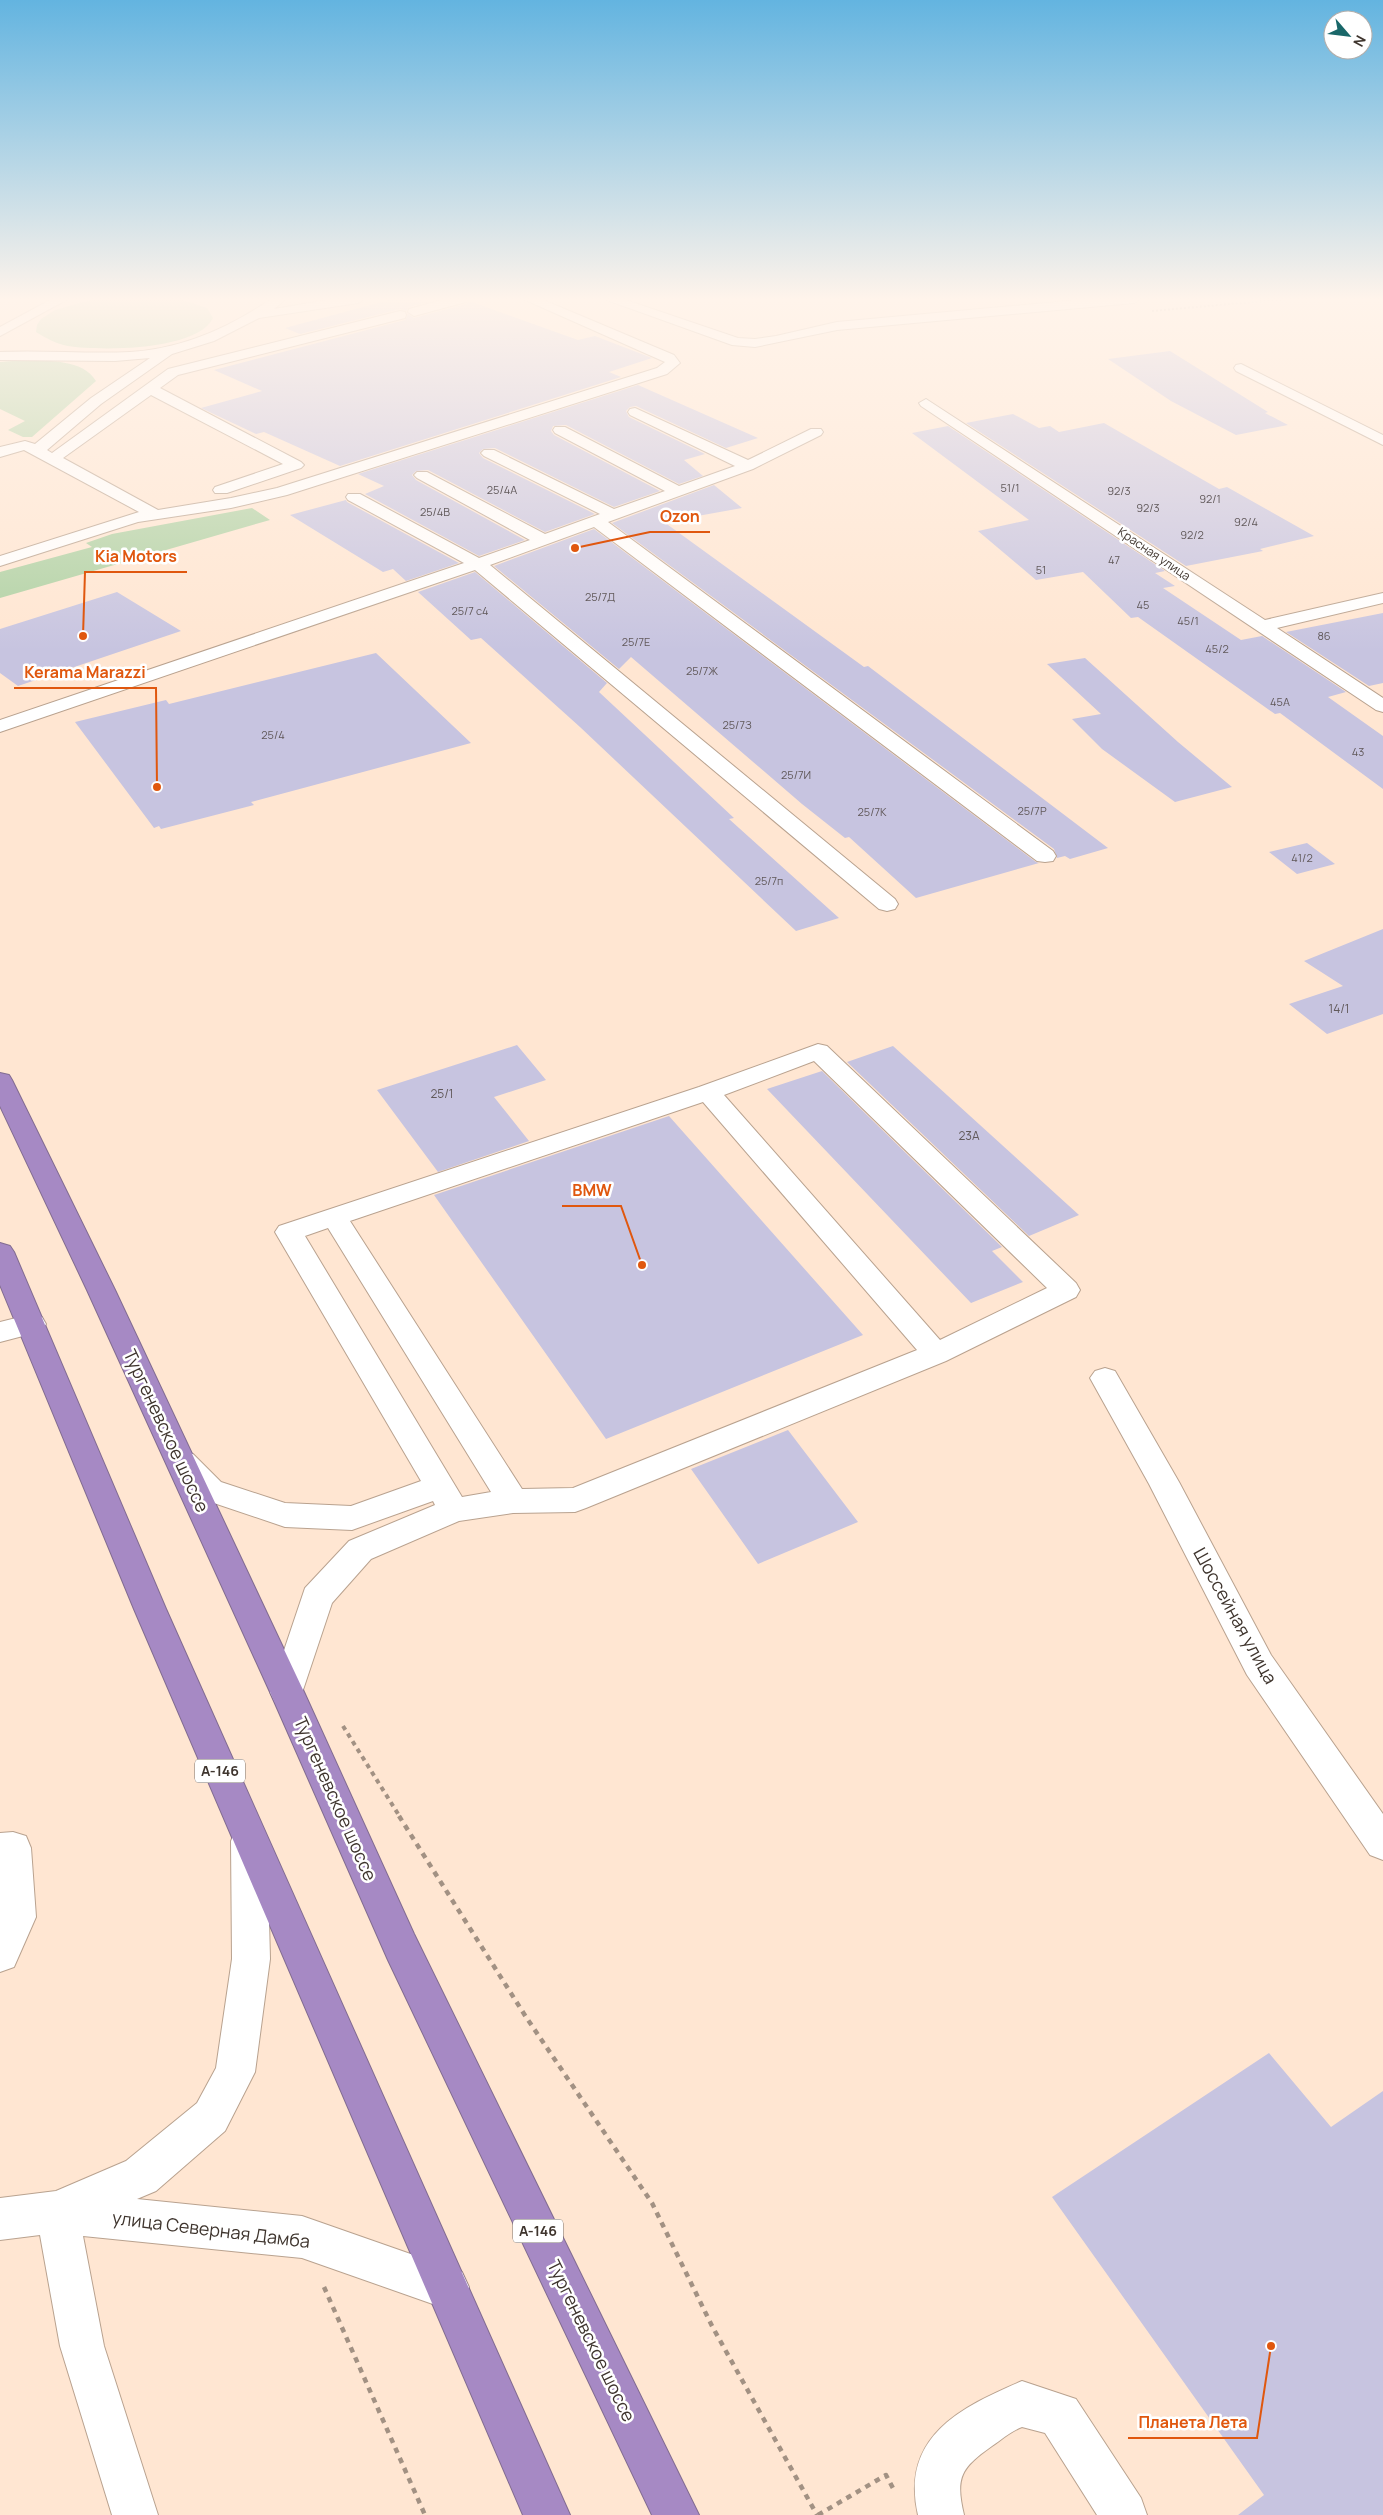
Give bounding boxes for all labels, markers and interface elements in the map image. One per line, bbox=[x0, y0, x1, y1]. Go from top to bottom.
north arrow bbox=[1323, 10, 1373, 60]
text: N bbox=[1349, 32, 1371, 50]
house number: 51/1 bbox=[1000, 480, 1020, 495]
house number: 25/4А bbox=[487, 482, 517, 497]
house number: 92/3 bbox=[1107, 483, 1131, 498]
house number: 92/1 bbox=[1199, 491, 1221, 506]
house number: 92/3 bbox=[1136, 500, 1160, 515]
callout: Ozon bbox=[650, 501, 710, 532]
house number: 25/4В bbox=[420, 504, 450, 519]
text: Ozon bbox=[660, 505, 700, 527]
house number: 92/4 bbox=[1234, 514, 1258, 529]
street label: Красная улица bbox=[1115, 523, 1194, 584]
house number: 92/2 bbox=[1180, 527, 1204, 542]
callout: Kia Motors bbox=[85, 541, 187, 572]
text: Kia Motors bbox=[95, 545, 177, 567]
house number: 47 bbox=[1108, 552, 1120, 567]
house number: 51 bbox=[1036, 562, 1046, 577]
house number: 25/7Д bbox=[585, 589, 615, 604]
house number: 45 bbox=[1137, 597, 1149, 612]
house number: 25/7 с4 bbox=[451, 603, 489, 618]
house number: 45/1 bbox=[1177, 613, 1199, 628]
house number: 86 bbox=[1317, 628, 1331, 643]
house number: 25/7Е bbox=[622, 634, 650, 649]
house number: 45/2 bbox=[1205, 641, 1229, 656]
callout: Kerama Marazzi bbox=[14, 657, 156, 688]
text: Kerama Marazzi bbox=[24, 661, 146, 683]
house number: 25/7Ж bbox=[686, 663, 718, 678]
house number: 45А bbox=[1270, 694, 1290, 709]
house number: 25/7З bbox=[723, 717, 752, 732]
house number: 25/4 bbox=[261, 727, 285, 742]
house number: 43 bbox=[1352, 744, 1364, 759]
house number: 25/7И bbox=[781, 767, 811, 782]
house number: 25/7Р bbox=[1017, 803, 1047, 818]
house number: 25/7К bbox=[858, 804, 887, 819]
house number: 41/2 bbox=[1291, 850, 1313, 865]
house number: 25/7п bbox=[755, 873, 783, 888]
house number: 14/1 bbox=[1328, 1000, 1350, 1017]
house number: 25/1 bbox=[430, 1085, 454, 1102]
house number: 23А bbox=[958, 1127, 980, 1144]
callout: BMW bbox=[562, 1175, 621, 1206]
text: BMW bbox=[572, 1179, 612, 1201]
street label: Тургеневское шоссе bbox=[119, 1345, 215, 1516]
street label: Шоссейная улица bbox=[1188, 1543, 1283, 1688]
street label: Тургеневское шоссе bbox=[289, 1713, 383, 1884]
road number: А-146 bbox=[195, 1760, 245, 1782]
street label: улица Северная Дамба bbox=[111, 2205, 311, 2253]
road number: А-146 bbox=[513, 2220, 563, 2242]
street label: Тургеневское шоссе bbox=[542, 2256, 642, 2425]
callout: Планета Лета bbox=[1128, 2407, 1257, 2438]
text: Планета Лета bbox=[1139, 2411, 1247, 2433]

